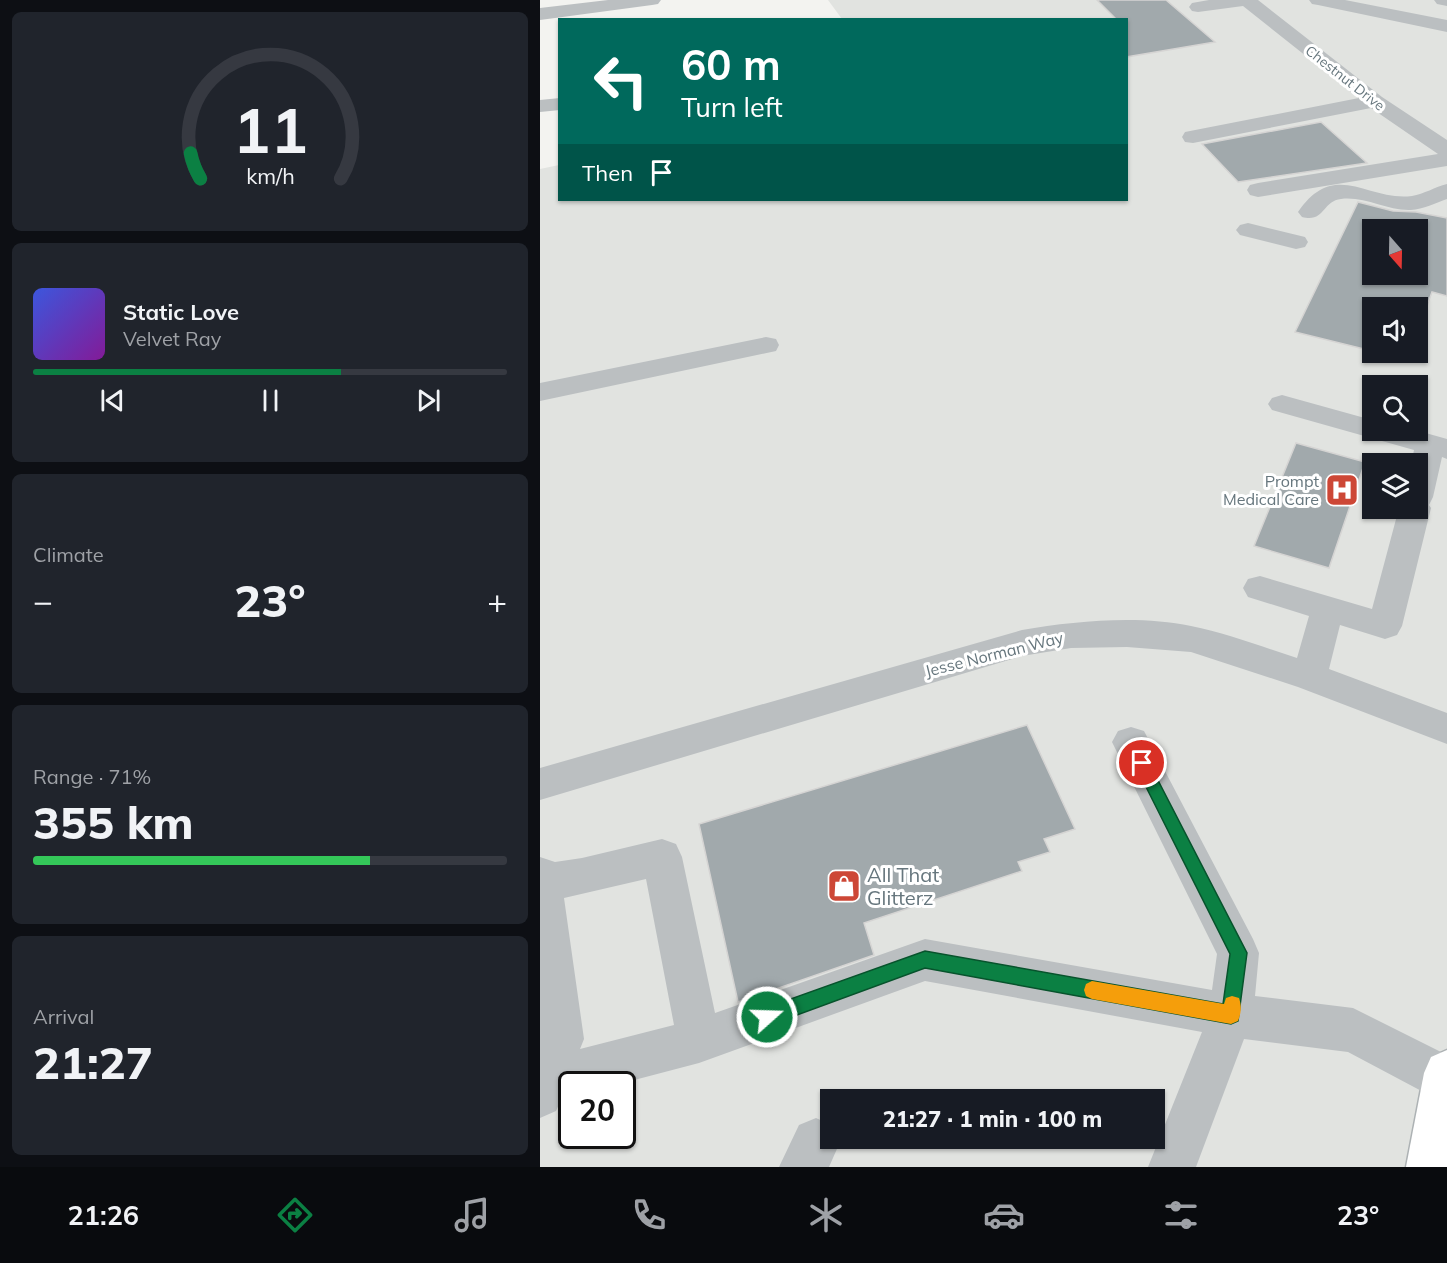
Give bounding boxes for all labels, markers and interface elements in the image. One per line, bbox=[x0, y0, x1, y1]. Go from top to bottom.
text: 60 m bbox=[681, 38, 781, 91]
street label: Chestnut Drive bbox=[1302, 41, 1388, 115]
icon: left bbox=[582, 42, 660, 120]
text: 11 bbox=[233, 90, 307, 169]
text: Turn left bbox=[681, 90, 783, 124]
icon: arrive bbox=[645, 156, 678, 189]
text: Then bbox=[582, 159, 633, 187]
text: km/h bbox=[246, 162, 294, 189]
north arrow bbox=[1362, 219, 1428, 285]
map controls bbox=[1362, 219, 1428, 519]
button: sound bbox=[1362, 297, 1428, 363]
text: Static Love bbox=[123, 298, 239, 326]
text: Velvet Ray bbox=[123, 326, 221, 351]
button: search bbox=[1362, 375, 1428, 441]
icon: previous bbox=[96, 384, 129, 417]
icon: pause bbox=[254, 384, 287, 417]
icon: next bbox=[412, 384, 445, 417]
button: layers bbox=[1362, 453, 1428, 519]
place label: Prompt Medical Care bbox=[1223, 471, 1319, 509]
hospital icon: Prompt Medical Care bbox=[1324, 472, 1360, 508]
text: Climate bbox=[33, 542, 104, 567]
text: 23° bbox=[234, 572, 306, 628]
text: − bbox=[33, 580, 53, 621]
text: + bbox=[487, 580, 507, 621]
street label: Jesse Norman Way bbox=[923, 627, 1066, 681]
pin bbox=[1116, 737, 1167, 788]
icon: arrive bbox=[1125, 746, 1158, 779]
text: Range · 71% bbox=[33, 764, 151, 789]
text: 355 km bbox=[33, 794, 194, 850]
place label: All That Glitterz bbox=[867, 862, 939, 910]
shop icon: All That Glitterz bbox=[826, 868, 862, 904]
position arrow bbox=[735, 985, 799, 1049]
text: Arrival bbox=[33, 1004, 94, 1029]
text: 21:27 bbox=[33, 1034, 153, 1090]
speed limit sign: 20 bbox=[558, 1071, 636, 1149]
text: 21:27 · 1 min · 100 m bbox=[883, 1105, 1102, 1133]
icon: directions bbox=[274, 1194, 316, 1236]
icon: music bbox=[451, 1194, 493, 1236]
icon: phone bbox=[628, 1194, 670, 1236]
icon: climate bbox=[805, 1194, 847, 1236]
icon: car bbox=[983, 1194, 1025, 1236]
icon: filters bbox=[1160, 1194, 1202, 1236]
text: 21:26 bbox=[68, 1198, 139, 1232]
text: 23° bbox=[1337, 1198, 1379, 1232]

